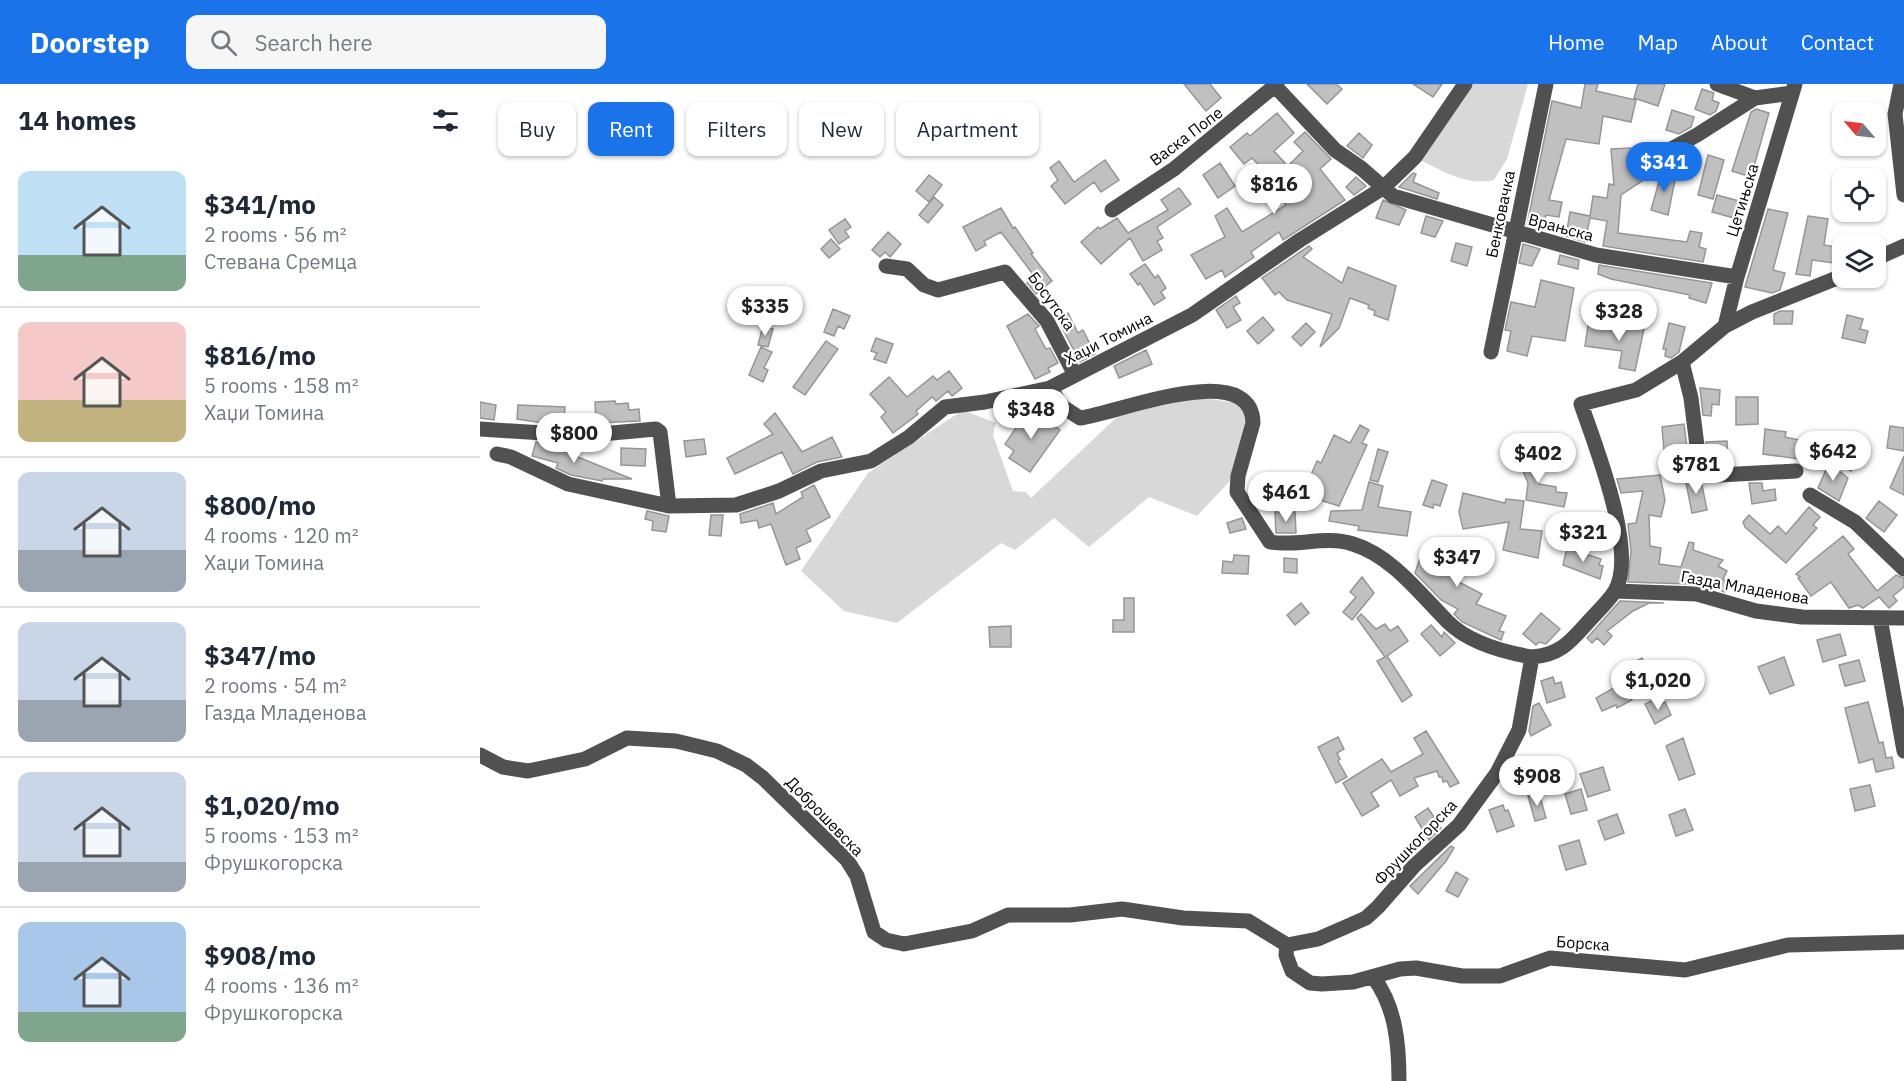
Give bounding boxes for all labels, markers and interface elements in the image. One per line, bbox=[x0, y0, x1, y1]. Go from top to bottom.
search box bbox=[186, 15, 606, 69]
text: Doorstep bbox=[30, 24, 150, 61]
icon: search bbox=[207, 26, 240, 59]
text: Search here bbox=[255, 28, 373, 57]
text: Home bbox=[1548, 28, 1605, 56]
text: Map bbox=[1638, 28, 1678, 56]
text: About bbox=[1711, 28, 1768, 56]
text: Contact bbox=[1801, 28, 1874, 56]
chip: Buy bbox=[498, 102, 576, 156]
chip: Rent bbox=[588, 102, 674, 156]
chip: Filters bbox=[686, 102, 787, 156]
chip: New bbox=[799, 102, 884, 156]
chip: Apartment bbox=[896, 102, 1039, 156]
street label: Васка Попе bbox=[1146, 102, 1227, 170]
north arrow bbox=[1832, 102, 1886, 156]
map controls bbox=[1832, 102, 1886, 288]
text: 14 homes bbox=[18, 103, 136, 137]
icon: filters bbox=[429, 104, 462, 137]
pin: $341 bbox=[1628, 142, 1700, 193]
text: $341 bbox=[1640, 148, 1688, 175]
street label: Цетињска bbox=[1721, 160, 1763, 239]
pin: $816 bbox=[1238, 164, 1310, 215]
street label: Бенковачка bbox=[1481, 168, 1519, 260]
button: locate bbox=[1832, 168, 1886, 222]
text: $816 bbox=[1250, 170, 1298, 197]
text: $341/mo bbox=[204, 187, 316, 221]
icon: home bbox=[66, 195, 138, 267]
street label: Врањска bbox=[1526, 209, 1596, 245]
text: 2 rooms · 56 m² bbox=[204, 221, 347, 248]
button: layers bbox=[1832, 234, 1886, 288]
text: Стевана Сремца bbox=[204, 248, 357, 275]
street label: Босутска bbox=[1024, 268, 1080, 335]
pin: $335 bbox=[729, 286, 801, 337]
pin: $328 bbox=[1583, 291, 1655, 342]
text: $335 bbox=[741, 292, 789, 319]
text: $328 bbox=[1595, 297, 1643, 324]
street label: Хаџи Томина bbox=[1061, 307, 1156, 369]
text: $816/mo bbox=[204, 338, 316, 372]
icon: home bbox=[66, 346, 138, 418]
text: 5 rooms · 158 m² bbox=[204, 372, 359, 399]
pin: $348 bbox=[995, 389, 1067, 440]
text: $348 bbox=[1007, 395, 1055, 422]
text: Хаџи Томина bbox=[204, 399, 324, 426]
pin: $800 bbox=[538, 413, 610, 464]
text: $800 bbox=[550, 419, 598, 446]
pin: $642 bbox=[1797, 431, 1869, 482]
pin: $402 bbox=[1502, 433, 1574, 484]
text: $642 bbox=[1809, 437, 1857, 464]
text: $402 bbox=[1514, 439, 1562, 466]
pin: $781 bbox=[1660, 444, 1732, 495]
text: $781 bbox=[1672, 450, 1720, 477]
pin: $461 bbox=[1250, 472, 1322, 523]
text: $461 bbox=[1262, 478, 1310, 505]
text: $800/mo bbox=[204, 488, 316, 522]
icon: home bbox=[66, 496, 138, 568]
pin: $321 bbox=[1547, 512, 1619, 563]
text: $321 bbox=[1559, 518, 1607, 545]
text: 4 rooms · 120 m² bbox=[204, 522, 359, 549]
pin: $347 bbox=[1421, 537, 1493, 588]
text: $347 bbox=[1433, 543, 1481, 570]
text: Хаџи Томина bbox=[204, 549, 324, 576]
street label: Газда Младенова bbox=[1679, 566, 1811, 608]
text: $347/mo bbox=[204, 638, 316, 672]
icon: home bbox=[66, 646, 138, 718]
pin: $1,020 bbox=[1609, 660, 1707, 711]
text: $1,020 bbox=[1625, 666, 1691, 693]
text: 2 rooms · 54 m² bbox=[204, 672, 347, 699]
text: Газда Младенова bbox=[204, 699, 367, 726]
pin: $908 bbox=[1501, 756, 1573, 807]
text: $908 bbox=[1513, 762, 1561, 789]
street label: Доброшевска bbox=[782, 772, 868, 861]
text: $1,020/mo bbox=[204, 788, 340, 822]
street label: Фрушкогорска bbox=[1369, 795, 1461, 889]
icon: home bbox=[66, 796, 138, 868]
text: 5 rooms · 153 m² bbox=[204, 822, 359, 849]
text: Фрушкогорска bbox=[204, 849, 343, 876]
street label: Борска bbox=[1556, 931, 1611, 955]
text: $908/mo bbox=[204, 938, 316, 972]
icon: home bbox=[66, 946, 138, 1018]
text: 4 rooms · 136 m² bbox=[204, 972, 359, 999]
text: Фрушкогорска bbox=[204, 999, 343, 1026]

